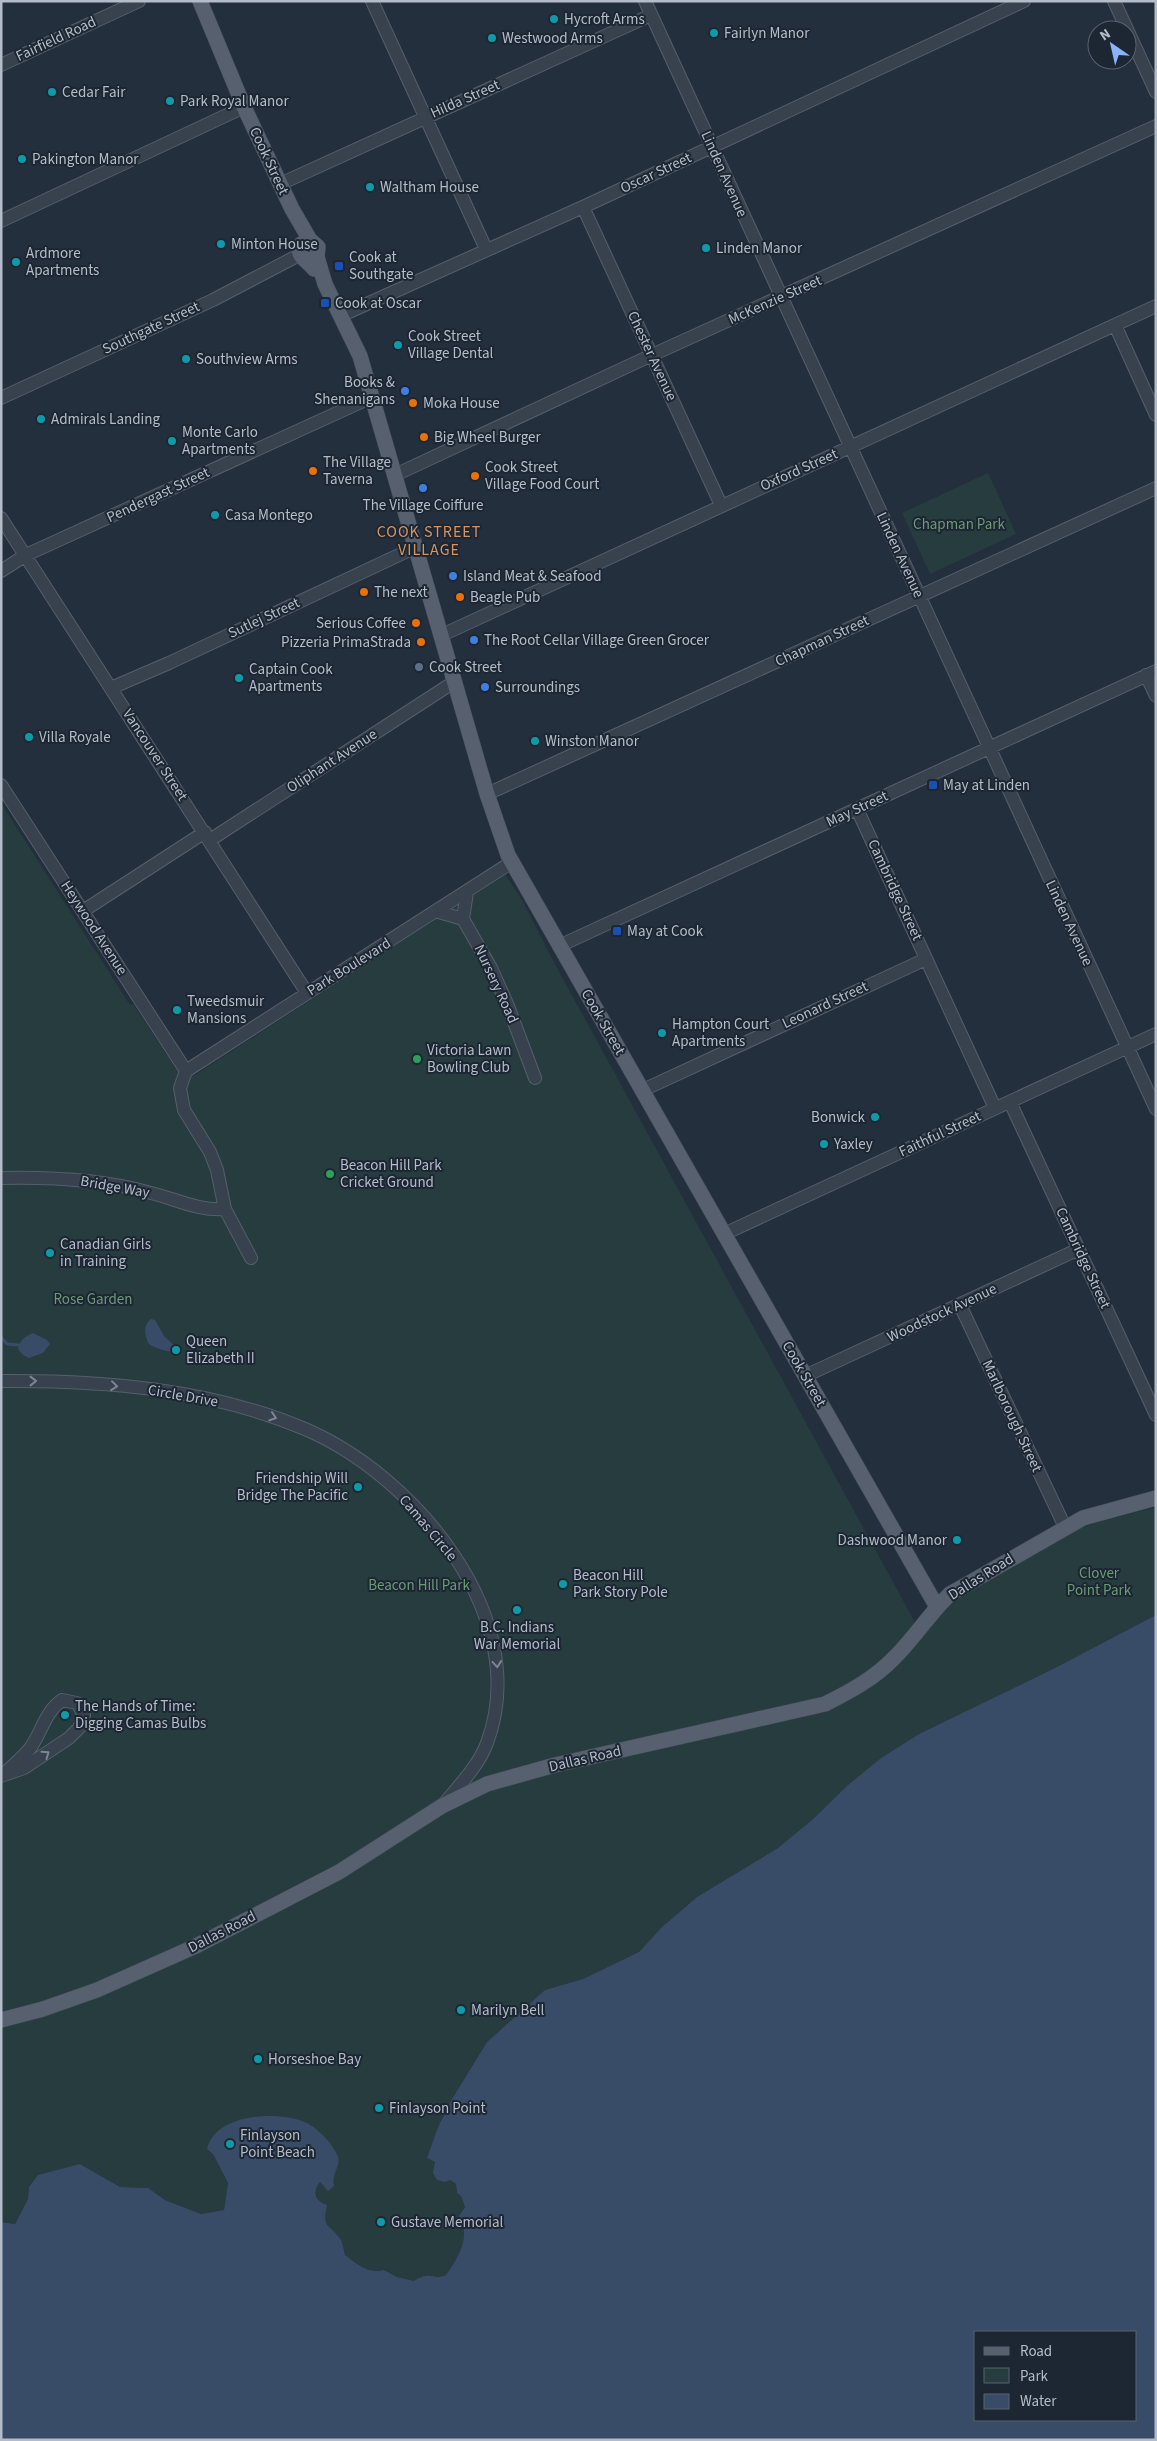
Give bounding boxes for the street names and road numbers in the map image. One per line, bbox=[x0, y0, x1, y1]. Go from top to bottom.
street label: Fairfield Road bbox=[12, 11, 100, 67]
street label: Hilda Street bbox=[427, 74, 503, 124]
street label: Cook Street bbox=[244, 124, 294, 198]
street label: Linden Avenue bbox=[696, 128, 752, 220]
street label: Oscar Street bbox=[617, 147, 695, 199]
street label: McKenzie Street bbox=[725, 270, 825, 330]
street label: Southgate Street bbox=[99, 296, 203, 360]
street label: Chester Avenue bbox=[622, 308, 682, 404]
street label: Oxford Street bbox=[757, 444, 841, 496]
street label: Pendergast Street bbox=[103, 462, 213, 528]
street label: Linden Avenue bbox=[871, 509, 929, 601]
street label: Sutlej Street bbox=[225, 592, 303, 644]
street label: Chapman Street bbox=[772, 610, 872, 672]
street label: Vancouver Street bbox=[117, 705, 193, 805]
street label: Oliphant Avenue bbox=[283, 724, 381, 798]
street label: May Street bbox=[823, 786, 891, 832]
street label: Cambridge Street bbox=[862, 836, 928, 944]
street label: Heywood Avenue bbox=[56, 877, 132, 979]
street label: Linden Avenue bbox=[1040, 877, 1098, 969]
street label: Park Boulevard bbox=[303, 933, 395, 1001]
street label: Nursery Road bbox=[469, 941, 523, 1027]
street label: Leonard Street bbox=[779, 976, 871, 1034]
street label: Cook Street bbox=[576, 985, 630, 1059]
street label: Faithful Street bbox=[896, 1106, 984, 1162]
street label: Bridge Way bbox=[79, 1171, 151, 1203]
street label: Cambridge Street bbox=[1050, 1204, 1116, 1312]
street label: Woodstock Avenue bbox=[884, 1278, 1000, 1348]
street label: Cook Street bbox=[777, 1337, 831, 1411]
street label: Marlborough Street bbox=[977, 1356, 1047, 1476]
street label: Circle Drive bbox=[146, 1380, 220, 1412]
street label: Camas Circle bbox=[394, 1490, 462, 1566]
street label: Dallas Road bbox=[944, 1549, 1018, 1605]
street label: Dallas Road bbox=[547, 1741, 623, 1777]
street label: Dallas Road bbox=[184, 1906, 260, 1958]

